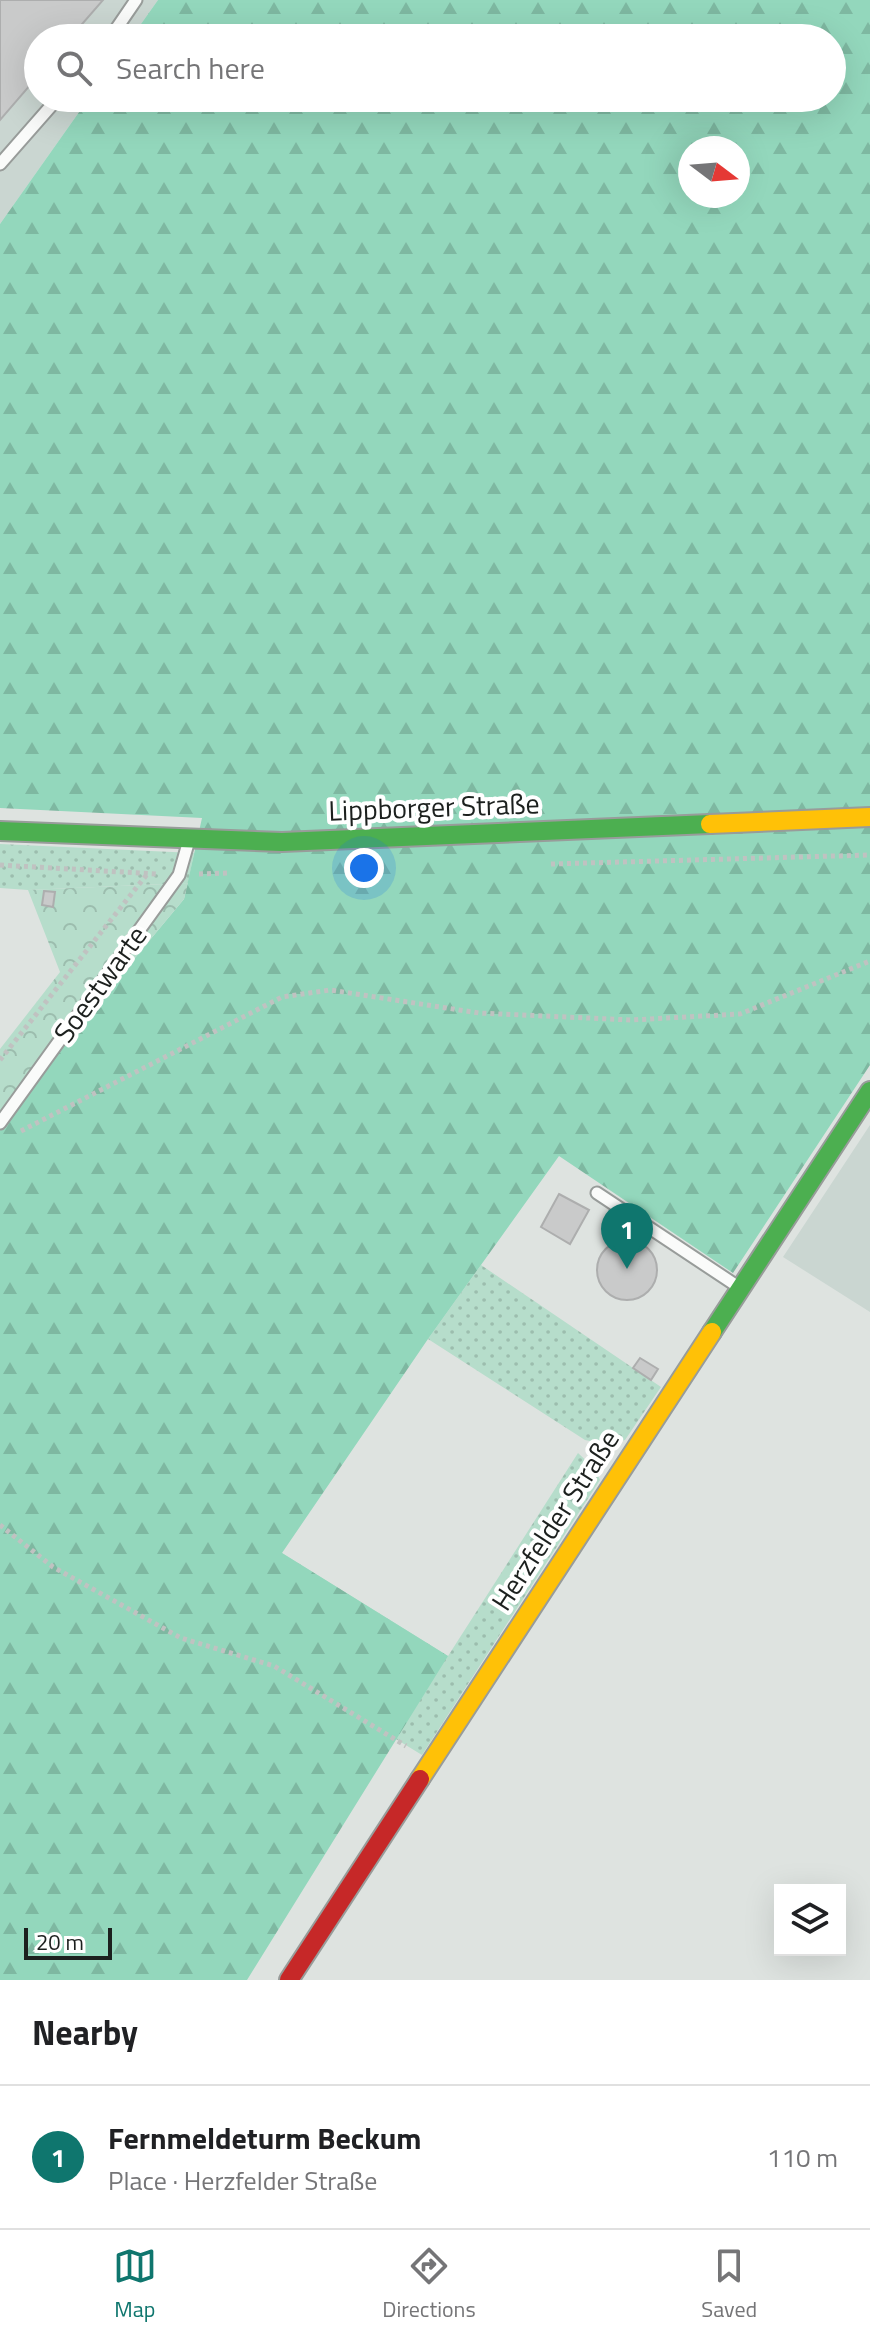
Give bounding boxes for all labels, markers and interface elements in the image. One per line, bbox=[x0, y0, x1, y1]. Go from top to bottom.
search box bbox=[24, 24, 846, 112]
text: Search here bbox=[116, 45, 265, 91]
icon: search bbox=[52, 46, 96, 90]
north arrow bbox=[678, 136, 750, 208]
street label: Lippborger Straße bbox=[328, 781, 540, 832]
your location bbox=[344, 848, 384, 888]
street label: Soestwarte bbox=[42, 916, 157, 1051]
pin: 1 bbox=[601, 1203, 653, 1269]
street label: Herzfelder Straße bbox=[480, 1421, 629, 1619]
map controls bbox=[774, 1884, 846, 1956]
button: layers bbox=[774, 1884, 846, 1956]
scale bar bbox=[24, 1924, 112, 1960]
text: 20 m bbox=[36, 1925, 84, 1959]
text: Nearby bbox=[32, 2006, 138, 2058]
text: Fernmeldeturm Beckum bbox=[108, 2115, 421, 2161]
text: 1 bbox=[51, 2138, 65, 2177]
text: 110 m bbox=[767, 2138, 838, 2177]
text: Place · Herzfelder Straße bbox=[108, 2161, 377, 2200]
tab: Map bbox=[113, 2244, 157, 2326]
tab: Directions bbox=[382, 2244, 476, 2326]
tab: Saved bbox=[701, 2244, 757, 2326]

